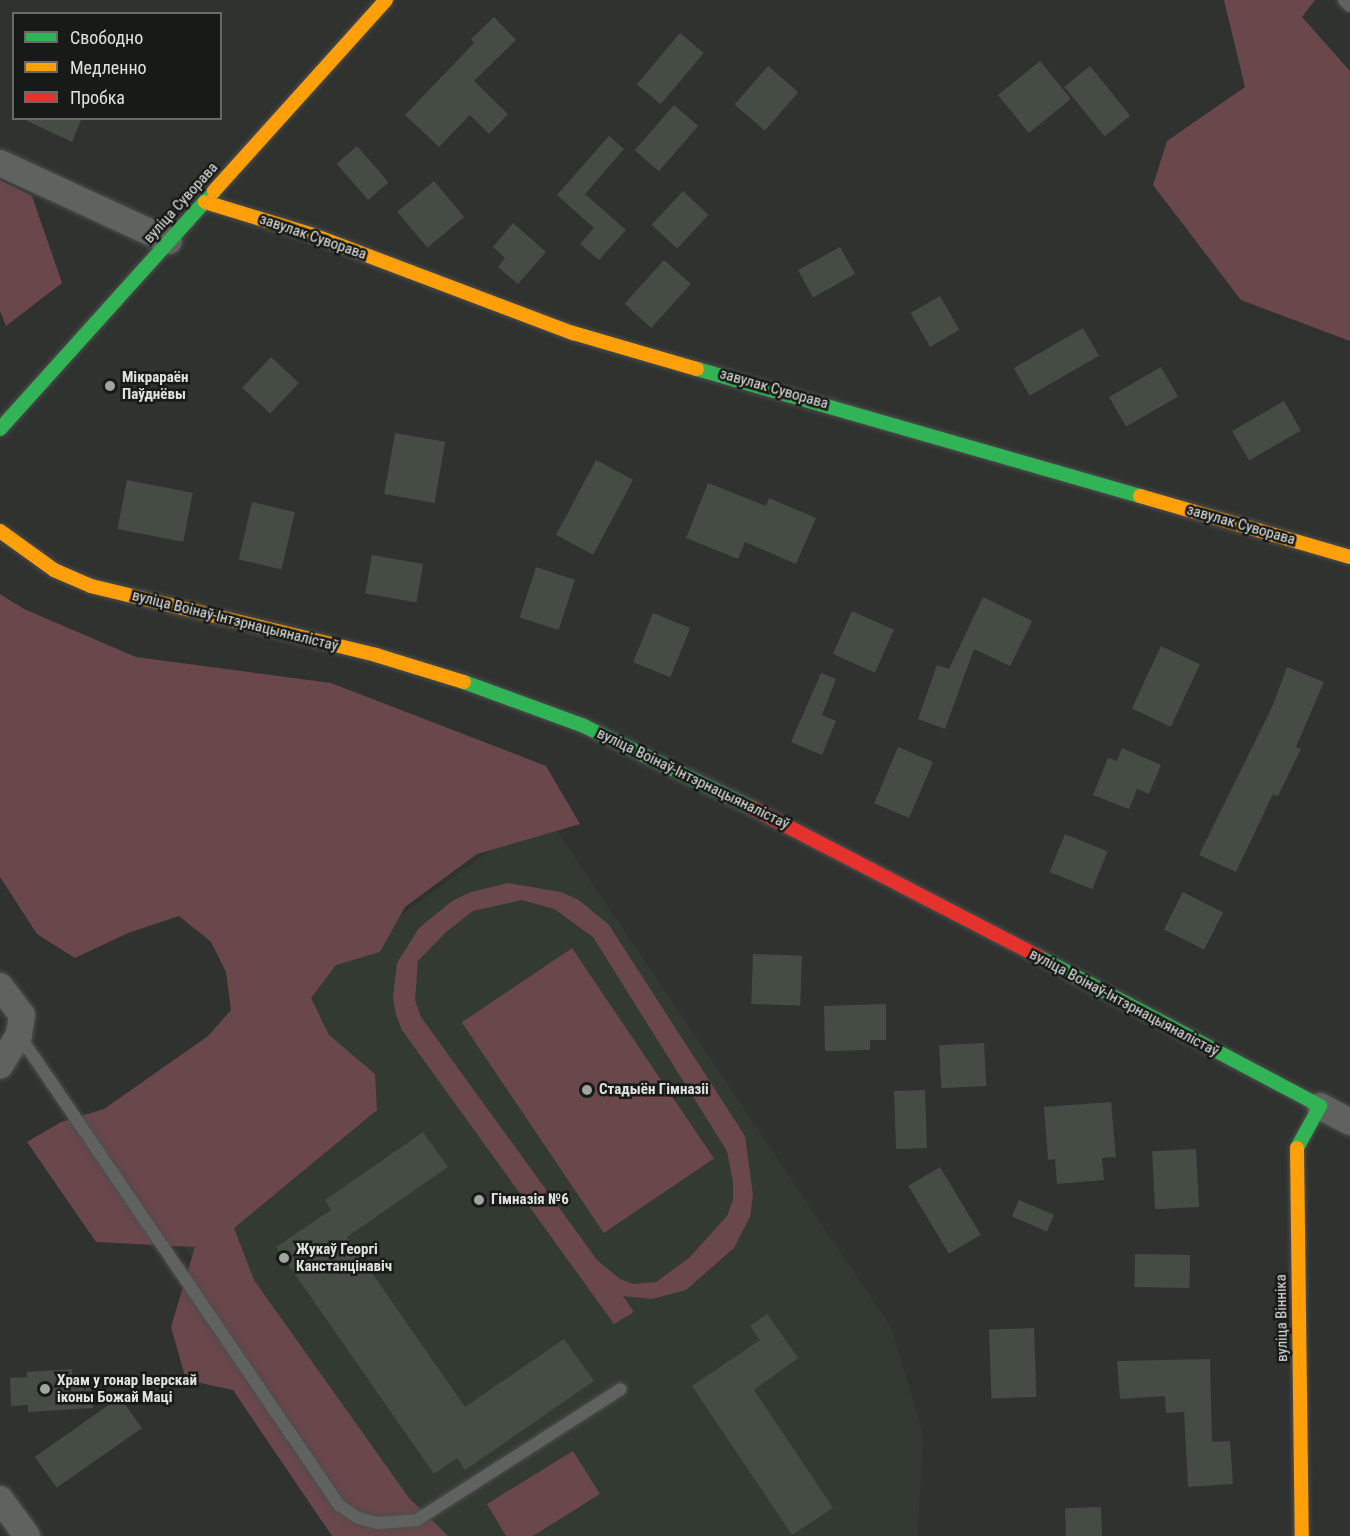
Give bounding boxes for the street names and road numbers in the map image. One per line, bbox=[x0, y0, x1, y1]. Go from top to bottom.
street label: вуліца Суворава bbox=[140, 159, 222, 247]
street label: завулак Суворава bbox=[257, 210, 369, 264]
street label: завулак Суворава bbox=[718, 365, 830, 413]
street label: завулак Суворава bbox=[1185, 501, 1297, 549]
street label: вуліца Воінаў-Інтэрнацыяналістаў bbox=[130, 587, 340, 655]
street label: вуліца Воінаў-Інтэрнацыяналістаў bbox=[594, 725, 792, 833]
street label: вуліца Воінаў-Інтэрнацыяналістаў bbox=[1026, 945, 1222, 1061]
street label: вуліца Вінніка bbox=[1272, 1274, 1292, 1362]

